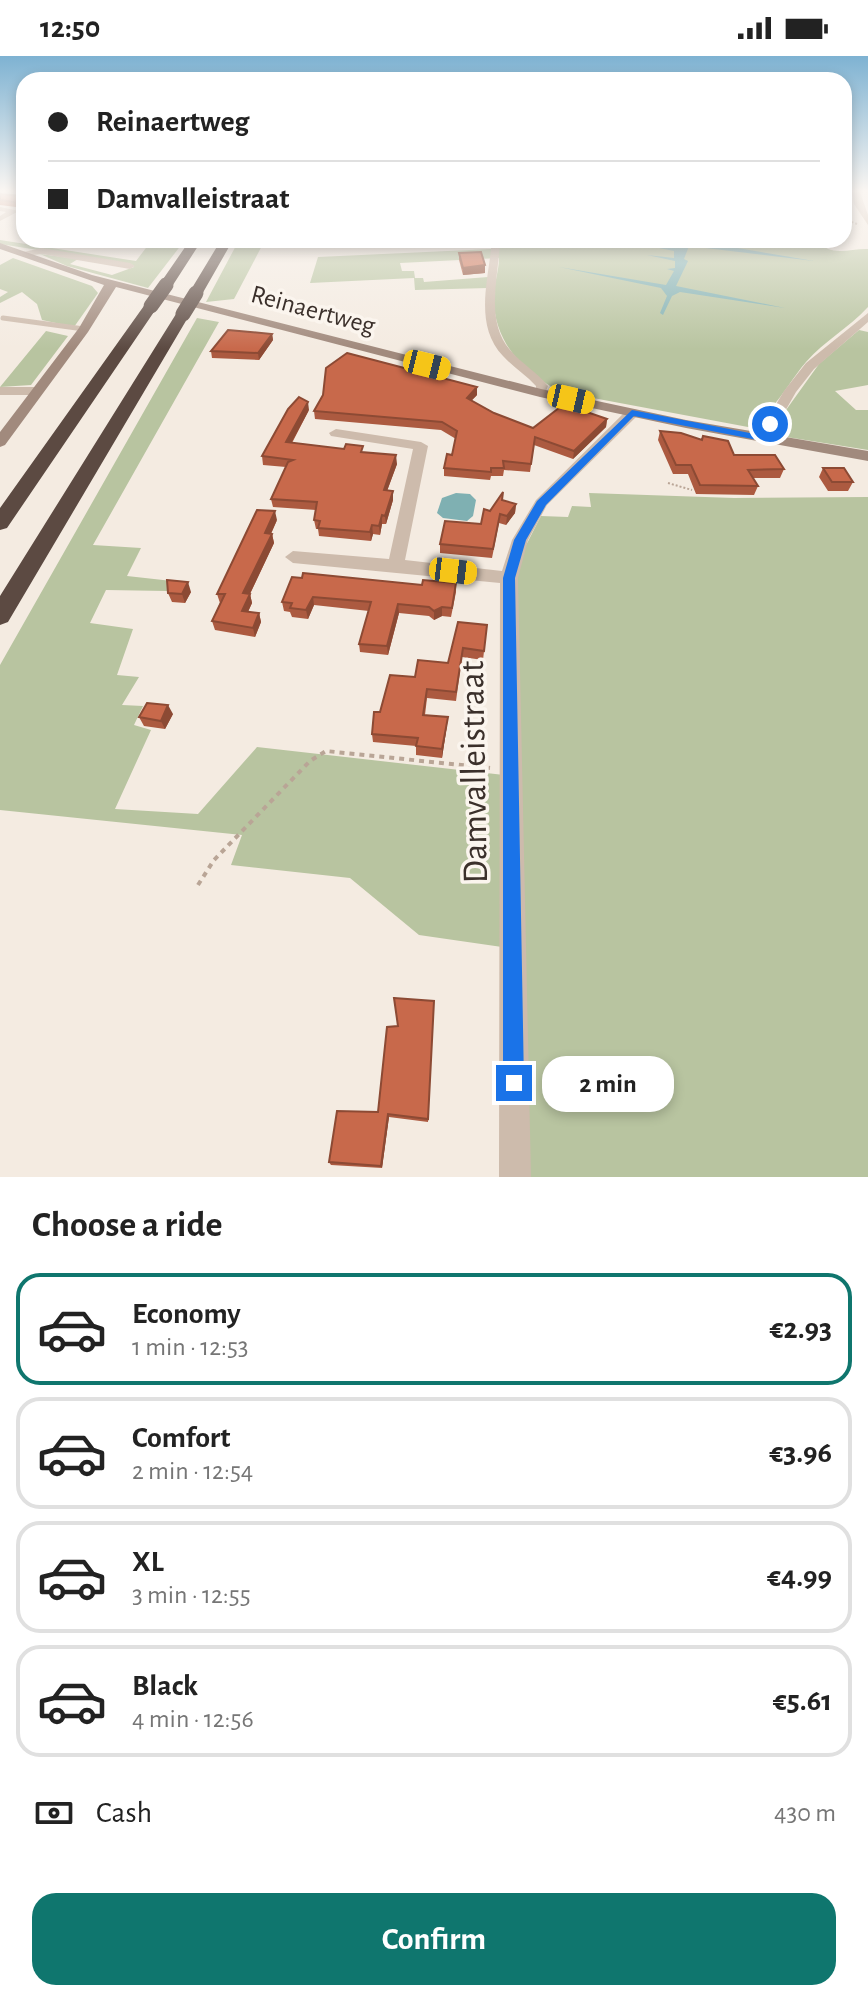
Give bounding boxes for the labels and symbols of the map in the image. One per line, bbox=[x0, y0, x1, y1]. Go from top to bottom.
street label: Reinaertweg bbox=[248, 281, 378, 339]
car bbox=[401, 348, 453, 382]
car bbox=[545, 382, 597, 416]
route start bbox=[752, 406, 788, 442]
car bbox=[428, 556, 478, 586]
street label: Damvalleistraat bbox=[454, 660, 494, 884]
callout: 2 min bbox=[542, 1055, 674, 1111]
route end bbox=[496, 1065, 532, 1101]

